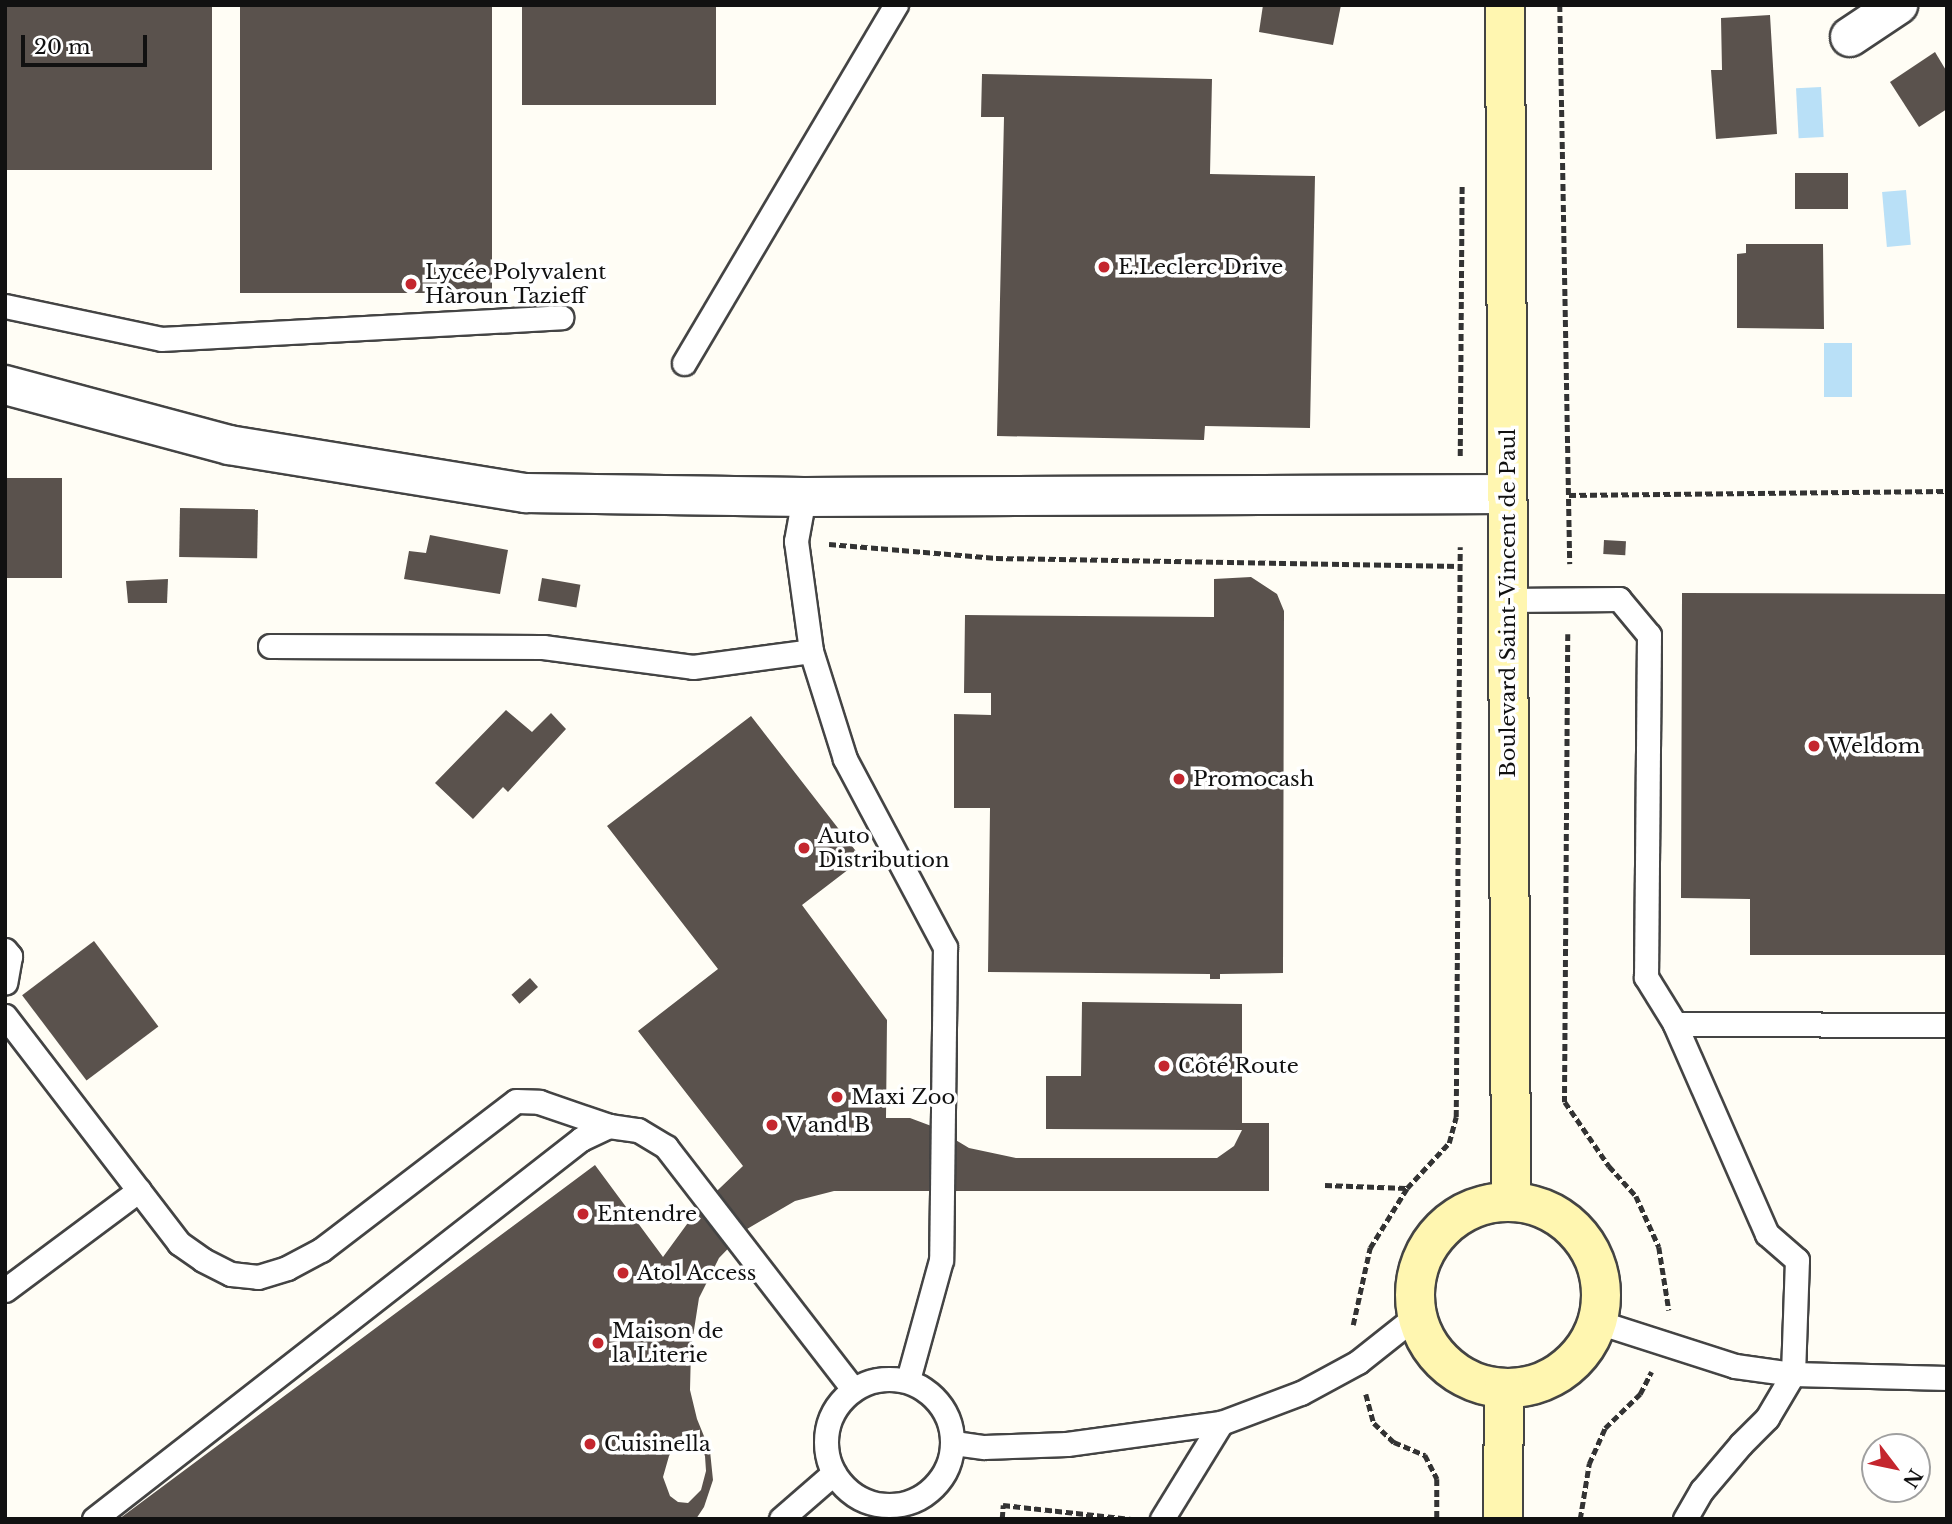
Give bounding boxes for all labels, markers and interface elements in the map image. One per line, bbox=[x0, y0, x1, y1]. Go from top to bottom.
scale bar bbox=[24, 21, 150, 65]
text: 20 m bbox=[34, 34, 91, 60]
place label: E.Leclerc Drive bbox=[1118, 254, 1283, 280]
place label: Lycée Polyvalent Hàroun Tazieff bbox=[425, 259, 606, 309]
marker: E.Leclerc Drive bbox=[1096, 259, 1112, 275]
marker: Lycée Polyvalent Hàroun Tazieff bbox=[403, 276, 419, 292]
street label: Boulevard Saint-Vincent de Paul bbox=[1495, 429, 1521, 777]
place label: Weldom bbox=[1828, 733, 1920, 759]
marker: Weldom bbox=[1806, 738, 1822, 754]
place label: Promocash bbox=[1193, 766, 1314, 792]
marker: Promocash bbox=[1171, 771, 1187, 787]
place label: Auto Distribution bbox=[818, 823, 949, 873]
marker: Auto Distribution bbox=[796, 840, 812, 856]
place label: Côté Route bbox=[1178, 1053, 1299, 1079]
marker: Côté Route bbox=[1156, 1058, 1172, 1074]
place label: Maxi Zoo bbox=[851, 1084, 955, 1110]
marker: Maxi Zoo bbox=[829, 1089, 845, 1105]
place label: V and B bbox=[786, 1112, 871, 1138]
marker: V and B bbox=[764, 1117, 780, 1133]
place label: Entendre bbox=[597, 1201, 697, 1227]
marker: Entendre bbox=[575, 1206, 591, 1222]
place label: Atol Access bbox=[637, 1260, 757, 1286]
marker: Atol Access bbox=[615, 1265, 631, 1281]
place label: Maison de la Literie bbox=[612, 1318, 724, 1368]
marker: Maison de la Literie bbox=[590, 1335, 606, 1351]
place label: Cuisinella bbox=[604, 1431, 711, 1457]
north arrow bbox=[1861, 1433, 1931, 1503]
marker: Cuisinella bbox=[582, 1436, 598, 1452]
text: N bbox=[1898, 1465, 1927, 1492]

